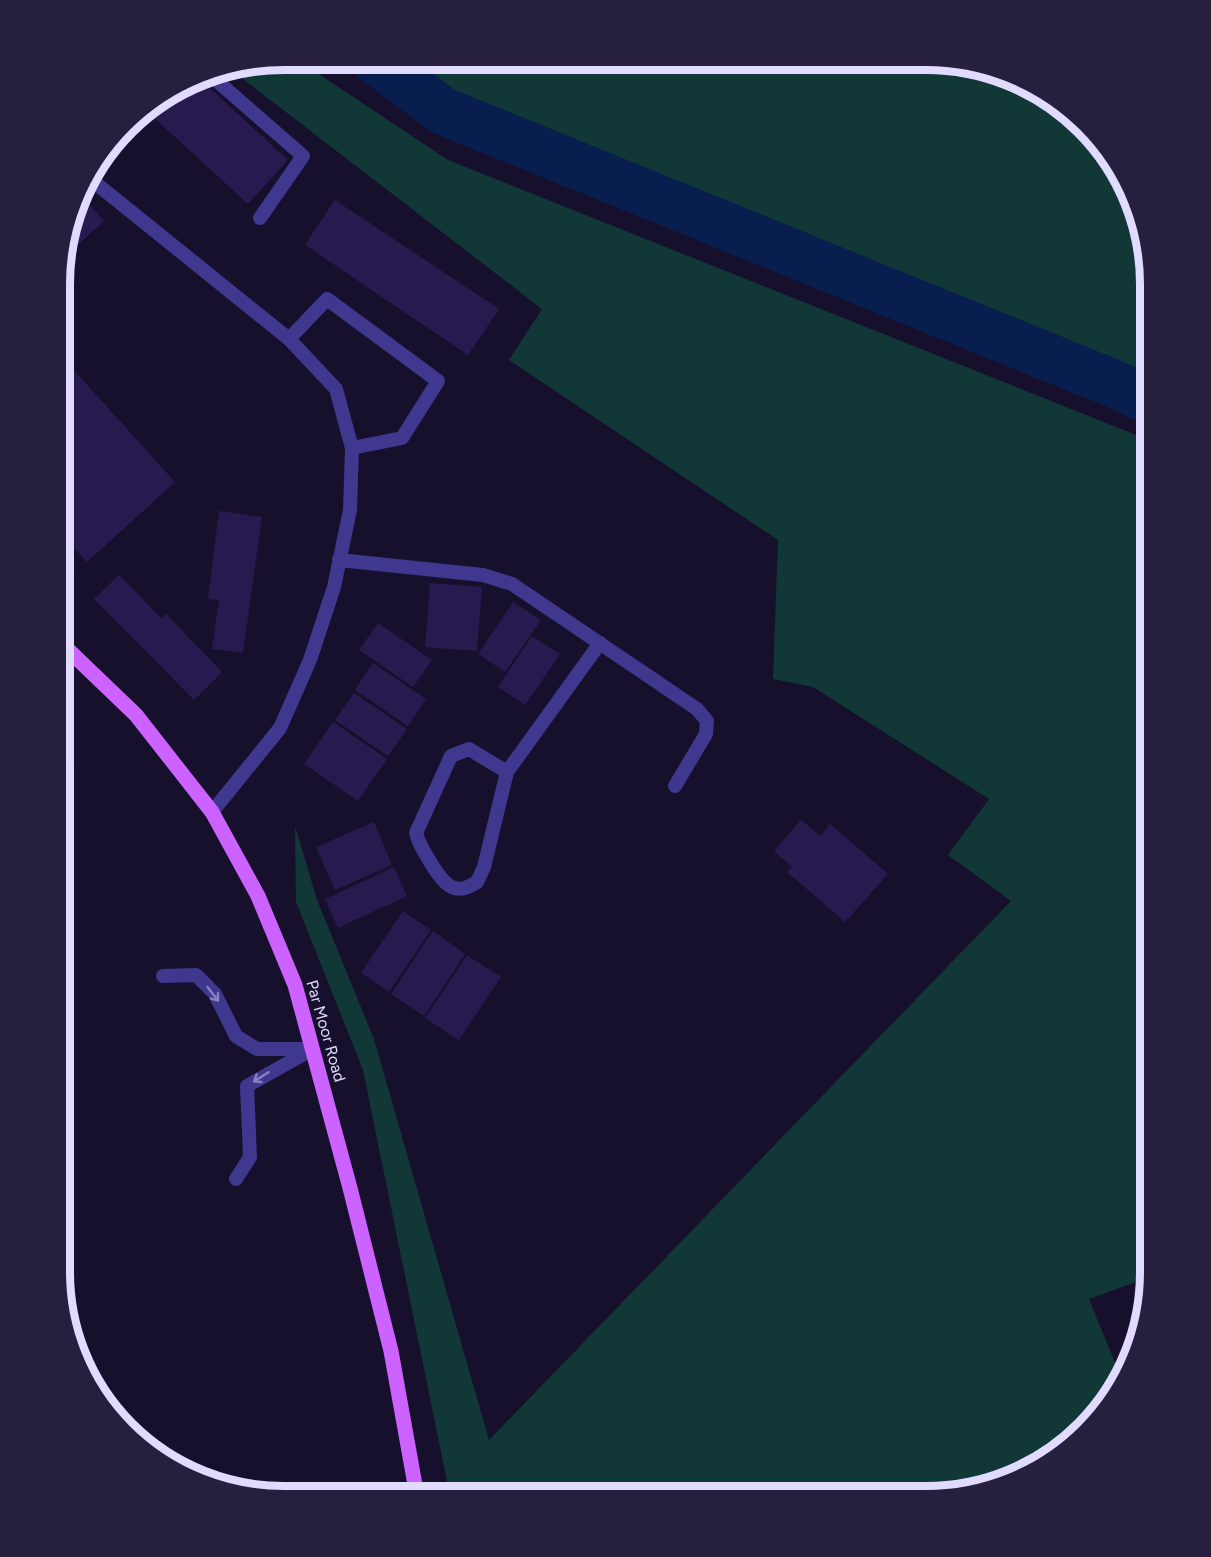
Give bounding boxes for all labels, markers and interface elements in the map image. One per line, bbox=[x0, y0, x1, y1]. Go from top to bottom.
street label: Par Moor Road bbox=[302, 978, 350, 1084]
one-way arrow bbox=[206, 985, 219, 1001]
one-way arrow bbox=[253, 1071, 270, 1083]

